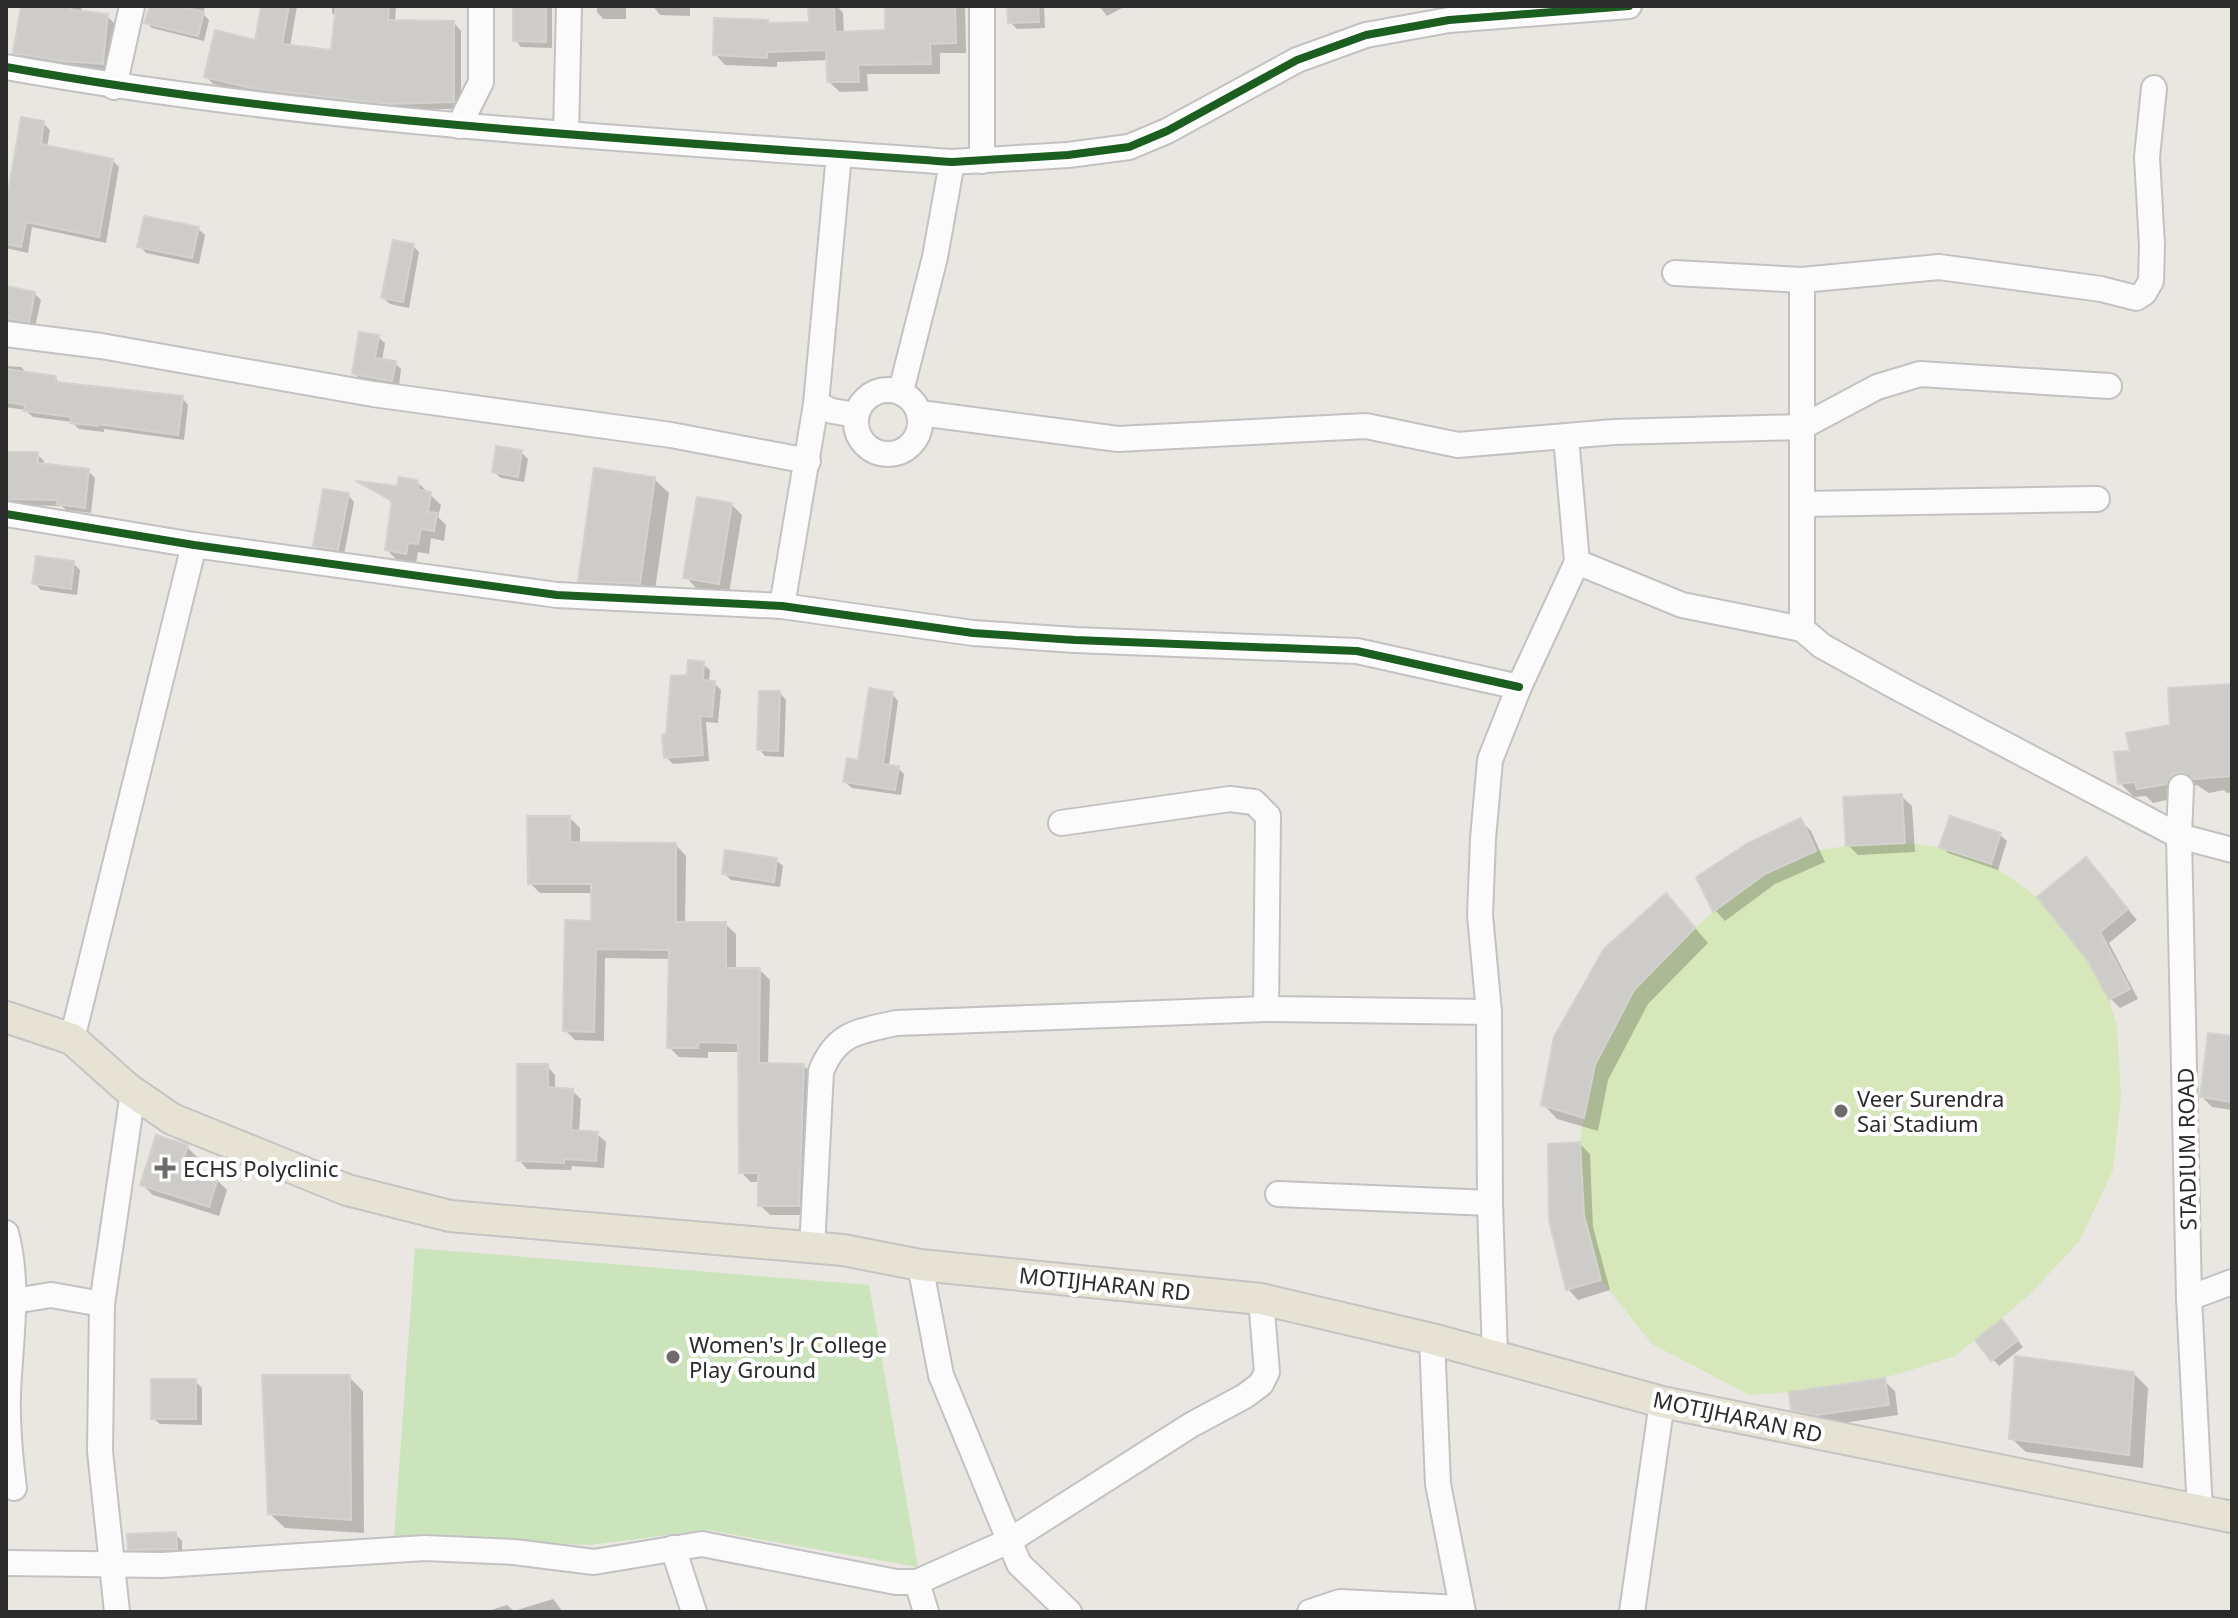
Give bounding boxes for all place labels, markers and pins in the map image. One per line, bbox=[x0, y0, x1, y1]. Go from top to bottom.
place label: Veer Surendra Sai Stadium bbox=[1857, 1083, 2004, 1138]
marker: Veer Surendra Sai Stadium bbox=[1832, 1102, 1850, 1120]
place label: ECHS Polyclinic bbox=[183, 1153, 339, 1183]
marker: ECHS Polyclinic bbox=[154, 1157, 176, 1179]
place label: Women's Jr College Play Ground bbox=[689, 1329, 887, 1384]
marker: Women's Jr College Play Ground bbox=[664, 1348, 682, 1366]

